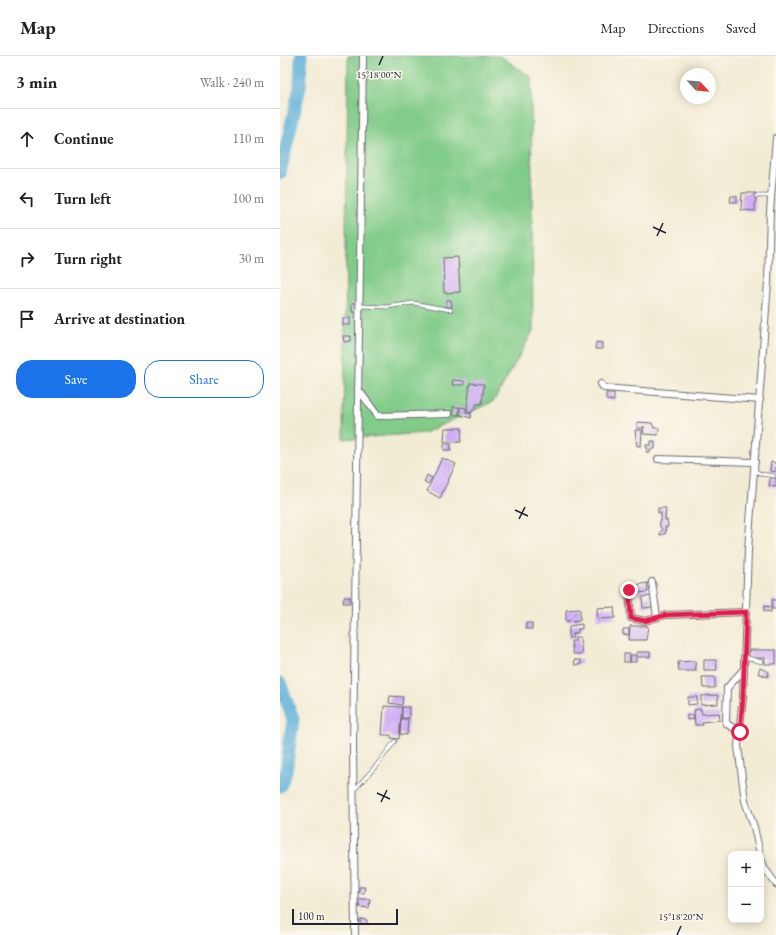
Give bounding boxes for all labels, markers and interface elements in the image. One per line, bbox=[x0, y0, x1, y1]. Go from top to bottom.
text: Map bbox=[20, 15, 56, 40]
text: Map bbox=[600, 19, 626, 37]
text: Directions bbox=[648, 19, 704, 37]
text: Saved bbox=[726, 19, 756, 37]
text: 15°18'00"N bbox=[357, 68, 402, 81]
north arrow bbox=[680, 68, 716, 104]
text: 3 min bbox=[16, 71, 57, 93]
text: Walk · 240 m bbox=[200, 74, 264, 91]
icon: ahead bbox=[16, 128, 38, 150]
text: Continue bbox=[54, 129, 114, 148]
text: 110 m bbox=[233, 130, 264, 147]
icon: left bbox=[16, 188, 38, 210]
text: Turn left bbox=[54, 189, 111, 208]
text: 100 m bbox=[233, 190, 264, 207]
icon: right bbox=[16, 248, 38, 270]
text: Turn right bbox=[54, 249, 122, 268]
text: 30 m bbox=[239, 250, 264, 267]
icon: arrive bbox=[16, 308, 38, 330]
text: Arrive at destination bbox=[54, 309, 185, 328]
button: Save bbox=[16, 360, 136, 398]
button: Share bbox=[144, 360, 264, 398]
route end bbox=[620, 581, 638, 599]
route start bbox=[731, 723, 749, 741]
map controls bbox=[728, 851, 764, 923]
button: + bbox=[728, 851, 764, 887]
button: − bbox=[728, 887, 764, 923]
scale bar bbox=[292, 907, 398, 926]
text: 100 m bbox=[298, 909, 325, 923]
text: 15°18'20"N bbox=[659, 910, 704, 923]

